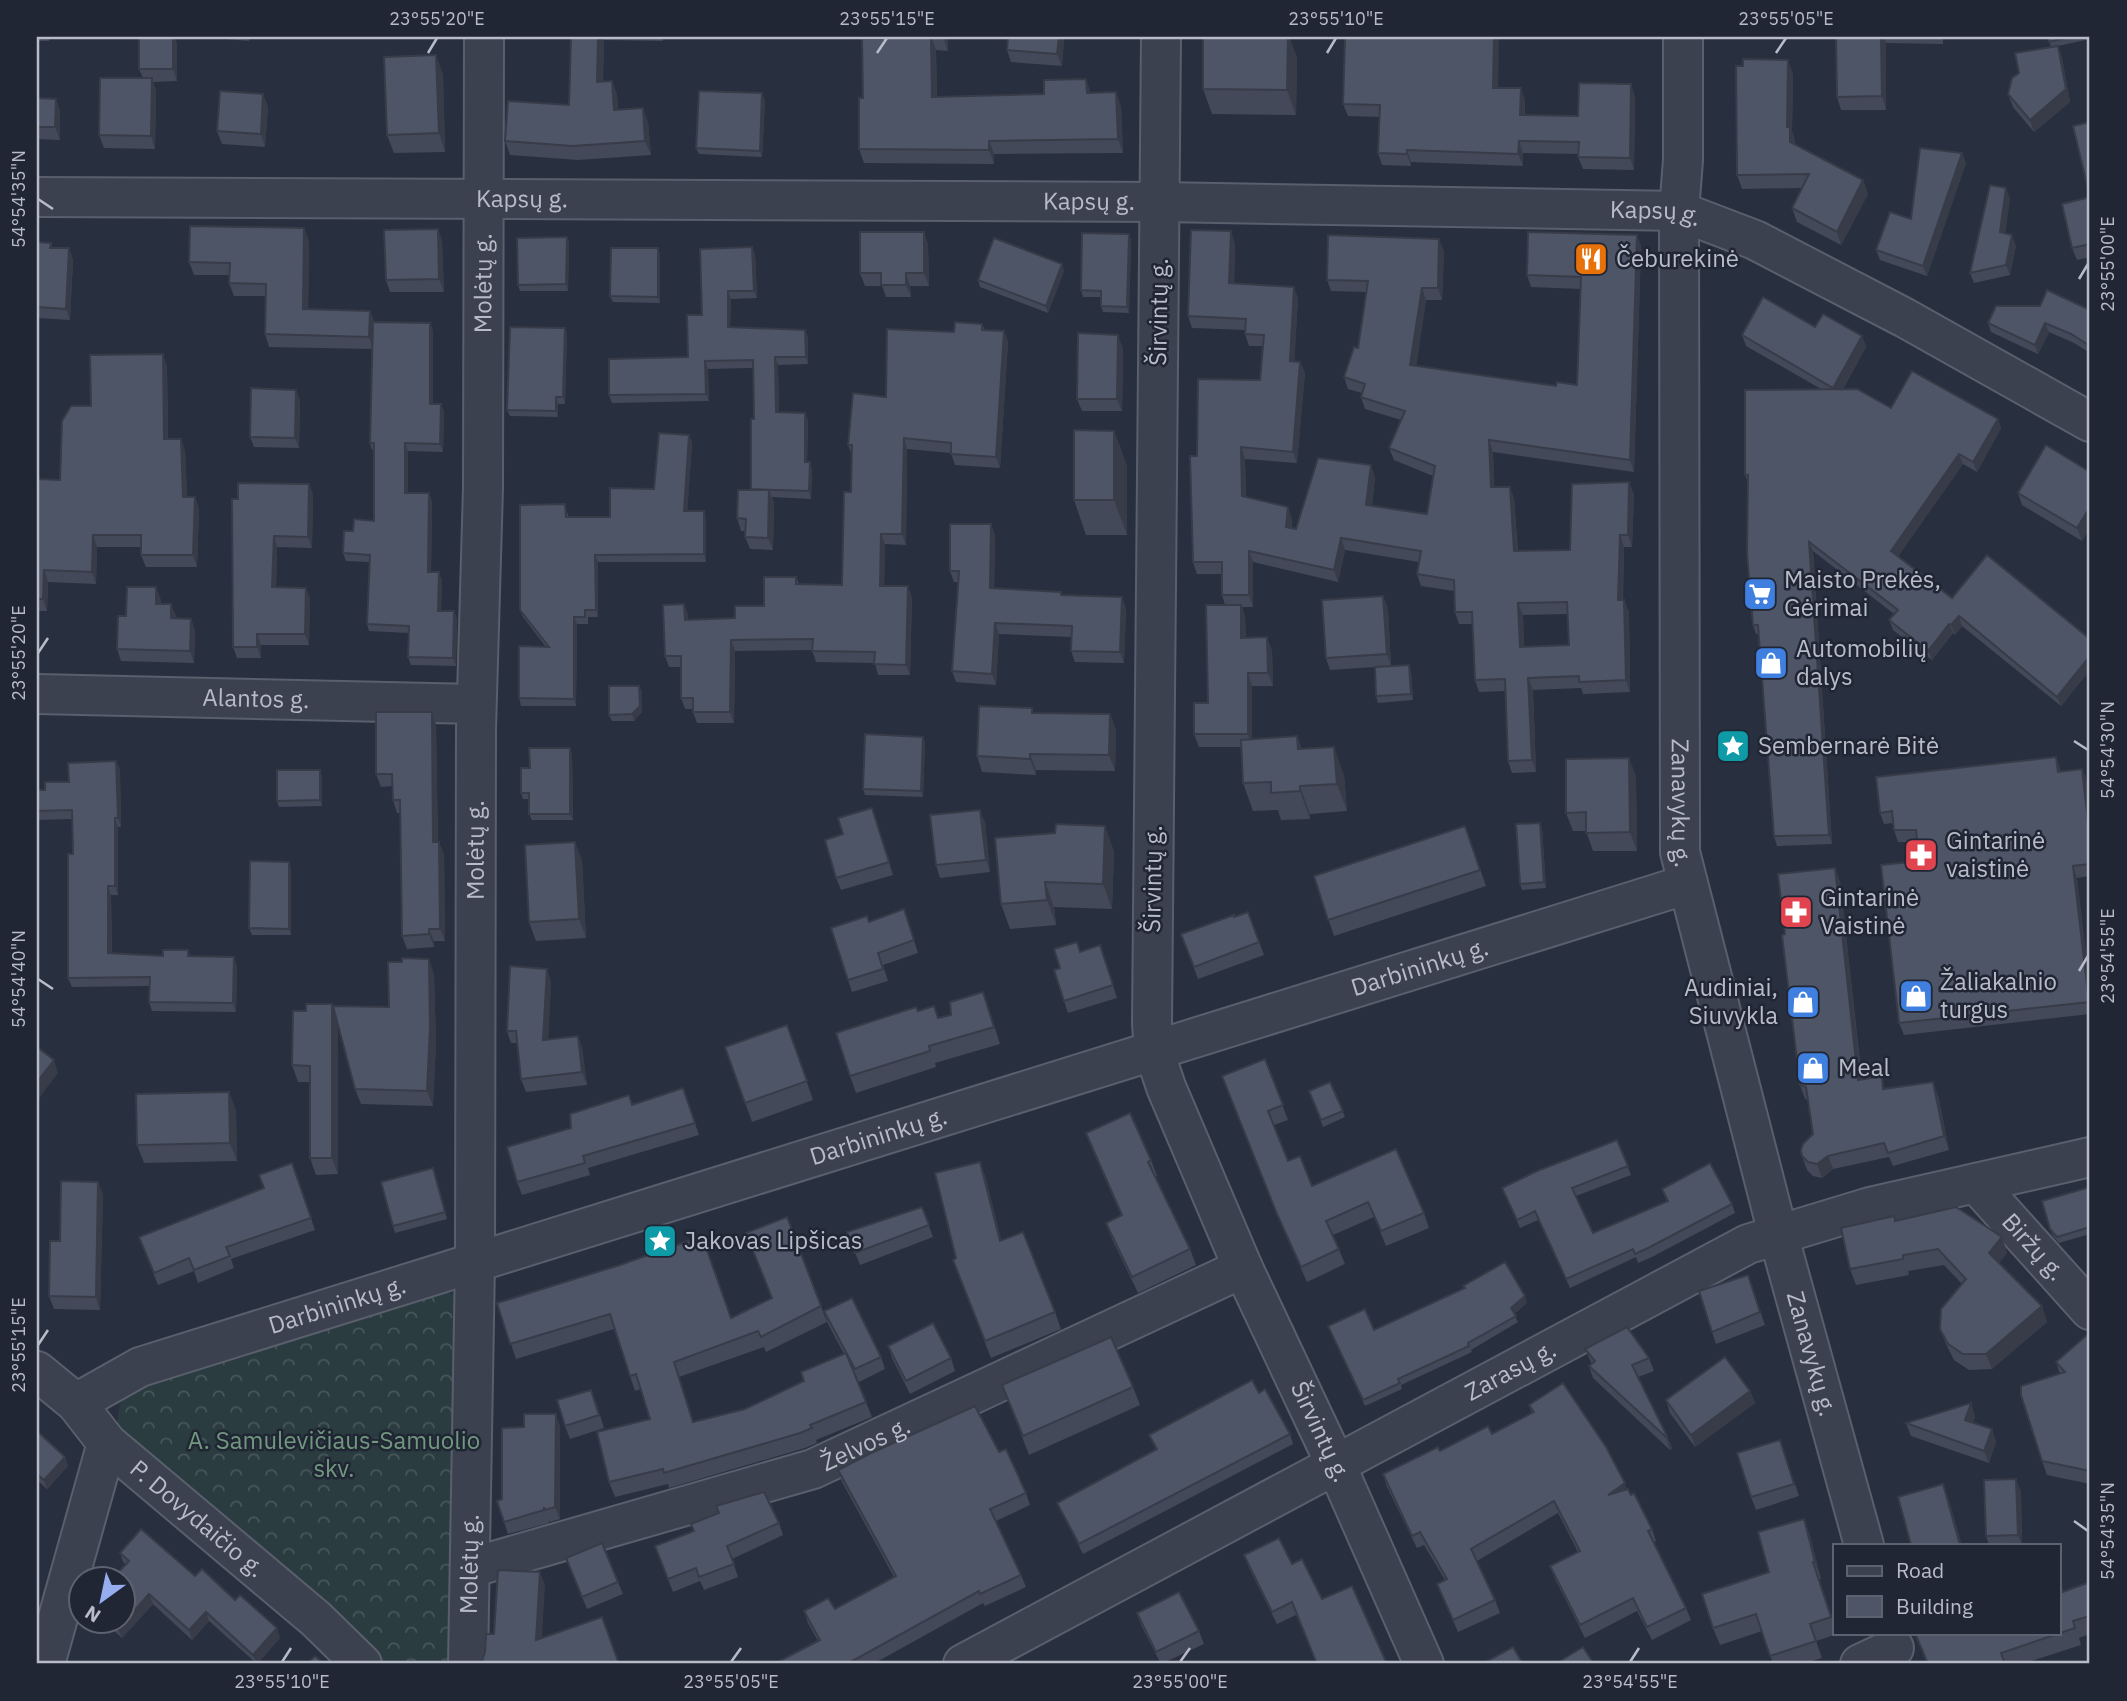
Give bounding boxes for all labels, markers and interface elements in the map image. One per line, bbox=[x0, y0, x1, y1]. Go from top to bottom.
text: 23°55'20"E bbox=[389, 7, 485, 30]
text: 23°55'15"E bbox=[839, 7, 935, 30]
text: 23°55'10"E bbox=[1288, 7, 1384, 30]
text: 23°55'05"E bbox=[1738, 7, 1834, 30]
text: 54°54'35"N bbox=[7, 150, 30, 248]
street label: Kapsų g. bbox=[476, 182, 568, 214]
street label: Kapsų g. bbox=[1043, 184, 1135, 217]
street label: Kapsų g. bbox=[1610, 193, 1707, 233]
text: 23°55'00"E bbox=[2096, 216, 2119, 312]
street label: Molėtų g. bbox=[466, 233, 499, 333]
restaurant icon: Čeburekinė bbox=[1572, 240, 1610, 278]
place label: Čeburekinė bbox=[1616, 242, 1739, 274]
street label: Širvintų g. bbox=[1141, 258, 1175, 366]
place label: Maisto Prekės, Gėrimai bbox=[1784, 563, 1941, 623]
supermarket icon: Maisto Prekės, Gėrimai bbox=[1741, 575, 1779, 613]
text: 23°55'20"E bbox=[7, 605, 30, 701]
place label: Automobilių dalys bbox=[1796, 632, 1927, 692]
shop icon: Automobilių dalys bbox=[1752, 644, 1790, 682]
street label: Alantos g. bbox=[202, 681, 310, 715]
text: 54°54'30"N bbox=[2096, 701, 2119, 799]
place icon: Sembernarė Bitė bbox=[1714, 727, 1752, 765]
place label: Sembernarė Bitė bbox=[1758, 729, 1939, 761]
street label: Zanavykų g. bbox=[1664, 739, 1700, 870]
street label: Molėtų g. bbox=[459, 800, 491, 900]
place label: Gintarinė vaistinė bbox=[1946, 824, 2045, 884]
street label: Širvintų g. bbox=[1135, 825, 1169, 933]
pharmacy icon: Gintarinė vaistinė bbox=[1902, 836, 1940, 874]
place label: Gintarinė Vaistinė bbox=[1820, 881, 1919, 941]
pharmacy icon: Gintarinė Vaistinė bbox=[1777, 893, 1815, 931]
text: 23°54'55"E bbox=[2096, 908, 2119, 1004]
text: 54°54'40"N bbox=[7, 930, 30, 1028]
street label: Darbininkų g. bbox=[1347, 930, 1492, 1003]
place label: Žaliakalnio turgus bbox=[1940, 965, 2057, 1025]
place label: Audiniai, Siuvykla bbox=[1684, 971, 1778, 1031]
shop icon: Žaliakalnio turgus bbox=[1897, 977, 1935, 1015]
shop icon: Audiniai, Siuvykla bbox=[1784, 983, 1822, 1021]
shop icon: Meal bbox=[1794, 1049, 1832, 1087]
place label: Meal bbox=[1838, 1051, 1890, 1083]
street label: Darbininkų g. bbox=[806, 1099, 951, 1172]
street label: Biržų g. bbox=[1995, 1206, 2073, 1287]
place icon: Jakovas Lipšicas bbox=[641, 1222, 679, 1260]
place label: Jakovas Lipšicas bbox=[684, 1224, 863, 1256]
street label: Darbininkų g. bbox=[264, 1268, 410, 1341]
street label: Zanavykų g. bbox=[1780, 1288, 1845, 1420]
text: 23°55'15"E bbox=[7, 1297, 30, 1393]
street label: Zarasų g. bbox=[1459, 1333, 1561, 1408]
street label: Širvintų g. bbox=[1284, 1376, 1359, 1487]
street label: Želvos g. bbox=[815, 1409, 915, 1478]
park label: A. Samulevičiaus-Samuolio skv. bbox=[188, 1424, 480, 1484]
street label: P. Dovydaičio g. bbox=[124, 1452, 272, 1584]
text: 54°54'35"N bbox=[2096, 1482, 2119, 1580]
street label: Molėtų g. bbox=[452, 1514, 486, 1614]
legend bbox=[1833, 1544, 2060, 1634]
text: Road bbox=[1896, 1556, 1944, 1584]
north arrow bbox=[66, 1564, 136, 1634]
text: Building bbox=[1896, 1592, 1973, 1620]
text: N bbox=[80, 1600, 105, 1628]
text: 23°55'10"E bbox=[234, 1670, 330, 1693]
text: 23°55'05"E bbox=[683, 1670, 779, 1693]
text: 23°55'00"E bbox=[1132, 1670, 1228, 1693]
text: 23°54'55"E bbox=[1582, 1670, 1678, 1693]

